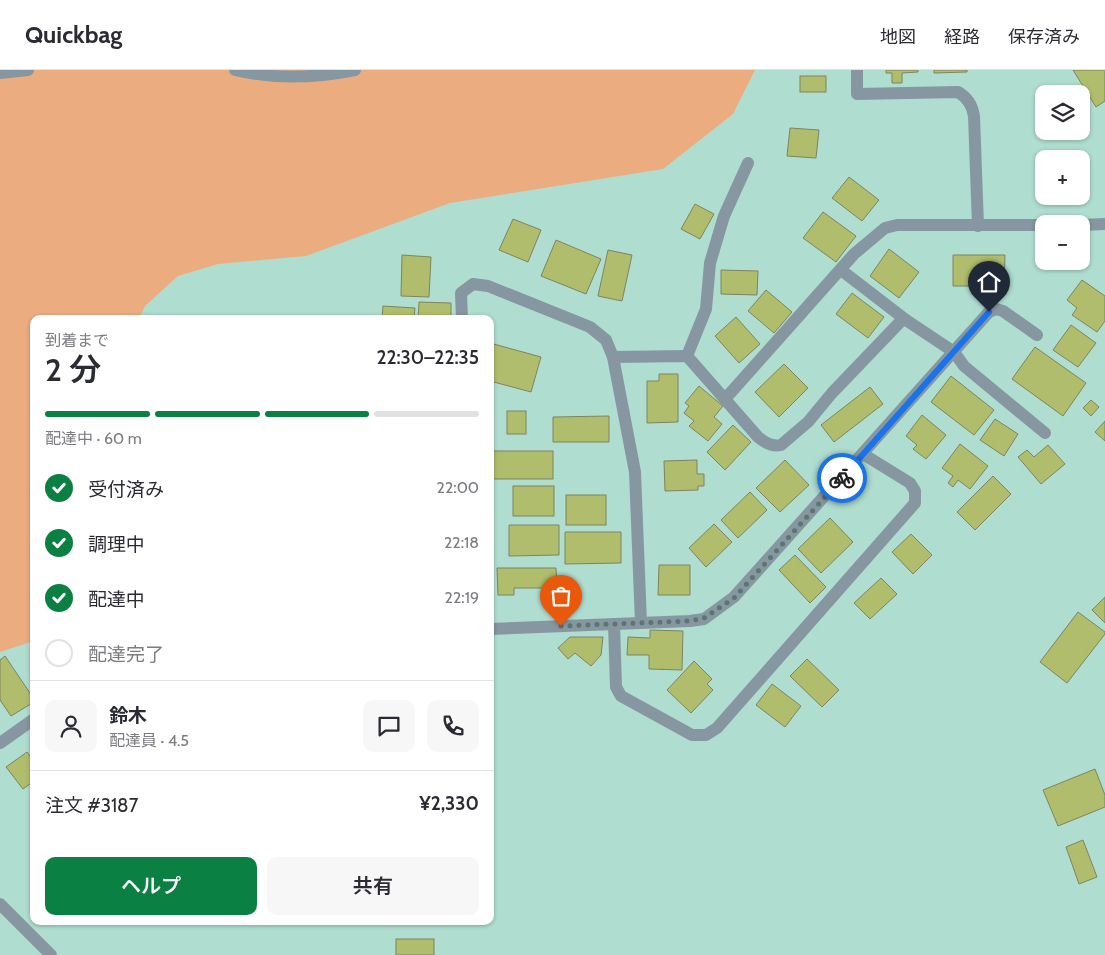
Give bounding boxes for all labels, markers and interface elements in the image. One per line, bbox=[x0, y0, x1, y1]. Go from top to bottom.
text: Quickbag bbox=[25, 20, 122, 49]
text: 地図 bbox=[880, 26, 916, 48]
text: 経路 bbox=[944, 26, 980, 48]
text: 保存済み bbox=[1008, 26, 1080, 48]
map controls bbox=[1035, 85, 1090, 270]
button: layers bbox=[1035, 85, 1090, 140]
button: + bbox=[1035, 150, 1090, 205]
button: − bbox=[1035, 215, 1090, 270]
pin bbox=[968, 261, 1010, 312]
icon: home bbox=[975, 268, 1003, 296]
text: 到着まで bbox=[45, 331, 109, 350]
text: 22:30–22:35 bbox=[376, 346, 479, 369]
text: 2 分 bbox=[45, 350, 101, 389]
text: 配達中 · 60 m bbox=[45, 429, 142, 448]
courier bbox=[817, 453, 867, 503]
icon: bike bbox=[828, 464, 856, 492]
icon: check bbox=[45, 474, 73, 502]
text: 受付済み bbox=[88, 478, 164, 501]
text: 22:00 bbox=[437, 478, 479, 497]
icon: check bbox=[45, 529, 73, 557]
text: 調理中 bbox=[88, 533, 145, 556]
text: 22:18 bbox=[444, 533, 479, 552]
pin bbox=[540, 575, 582, 626]
icon: bag bbox=[547, 582, 575, 610]
icon: check bbox=[45, 584, 73, 612]
text: 配達中 bbox=[88, 588, 145, 611]
text: 22:19 bbox=[445, 588, 479, 607]
text: 配達完了 bbox=[88, 643, 164, 666]
button: person bbox=[45, 700, 97, 752]
button: chat bbox=[363, 700, 415, 752]
button: phone bbox=[427, 700, 479, 752]
text: 鈴木 bbox=[109, 704, 147, 727]
text: 配達員 · 4.5 bbox=[109, 731, 189, 750]
text: ¥2,330 bbox=[419, 792, 479, 815]
text: 注文 #3187 bbox=[45, 794, 138, 817]
button: ヘルプ bbox=[45, 857, 257, 915]
button: 共有 bbox=[267, 857, 479, 915]

